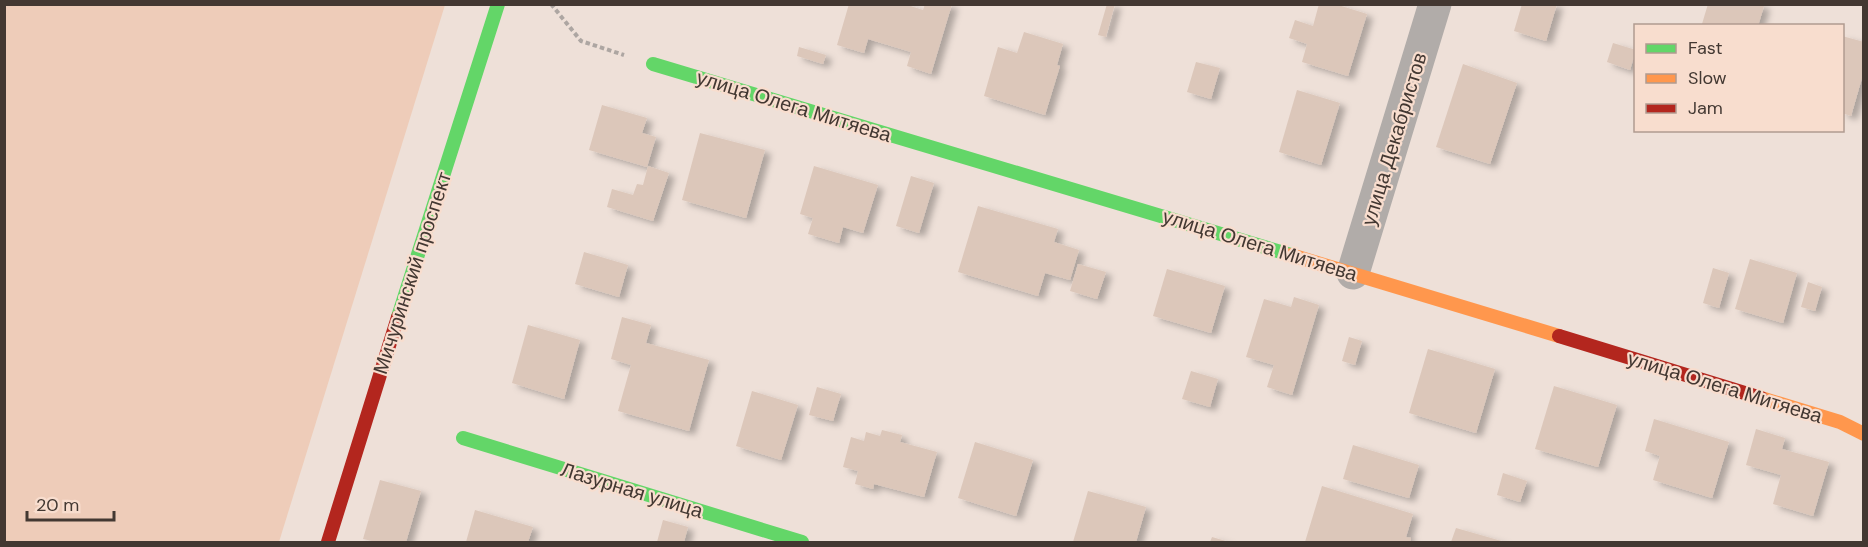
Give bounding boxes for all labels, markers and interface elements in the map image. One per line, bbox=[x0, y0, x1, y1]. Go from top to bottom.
legend bbox=[1634, 24, 1844, 132]
text: Fast bbox=[1688, 36, 1723, 60]
street label: улица Декабристов bbox=[1355, 49, 1433, 229]
street label: улица Олега Митяева bbox=[694, 64, 895, 148]
text: Slow bbox=[1688, 66, 1727, 90]
text: Jam bbox=[1688, 96, 1723, 120]
street label: Мичуринский проспект bbox=[367, 169, 457, 377]
street label: улица Олега Митяева bbox=[1160, 203, 1361, 287]
street label: улица Олега Митяева bbox=[1625, 345, 1826, 429]
street label: Лазурная улица bbox=[558, 456, 707, 524]
scale bar bbox=[27, 484, 114, 522]
text: 20 m bbox=[36, 493, 79, 517]

